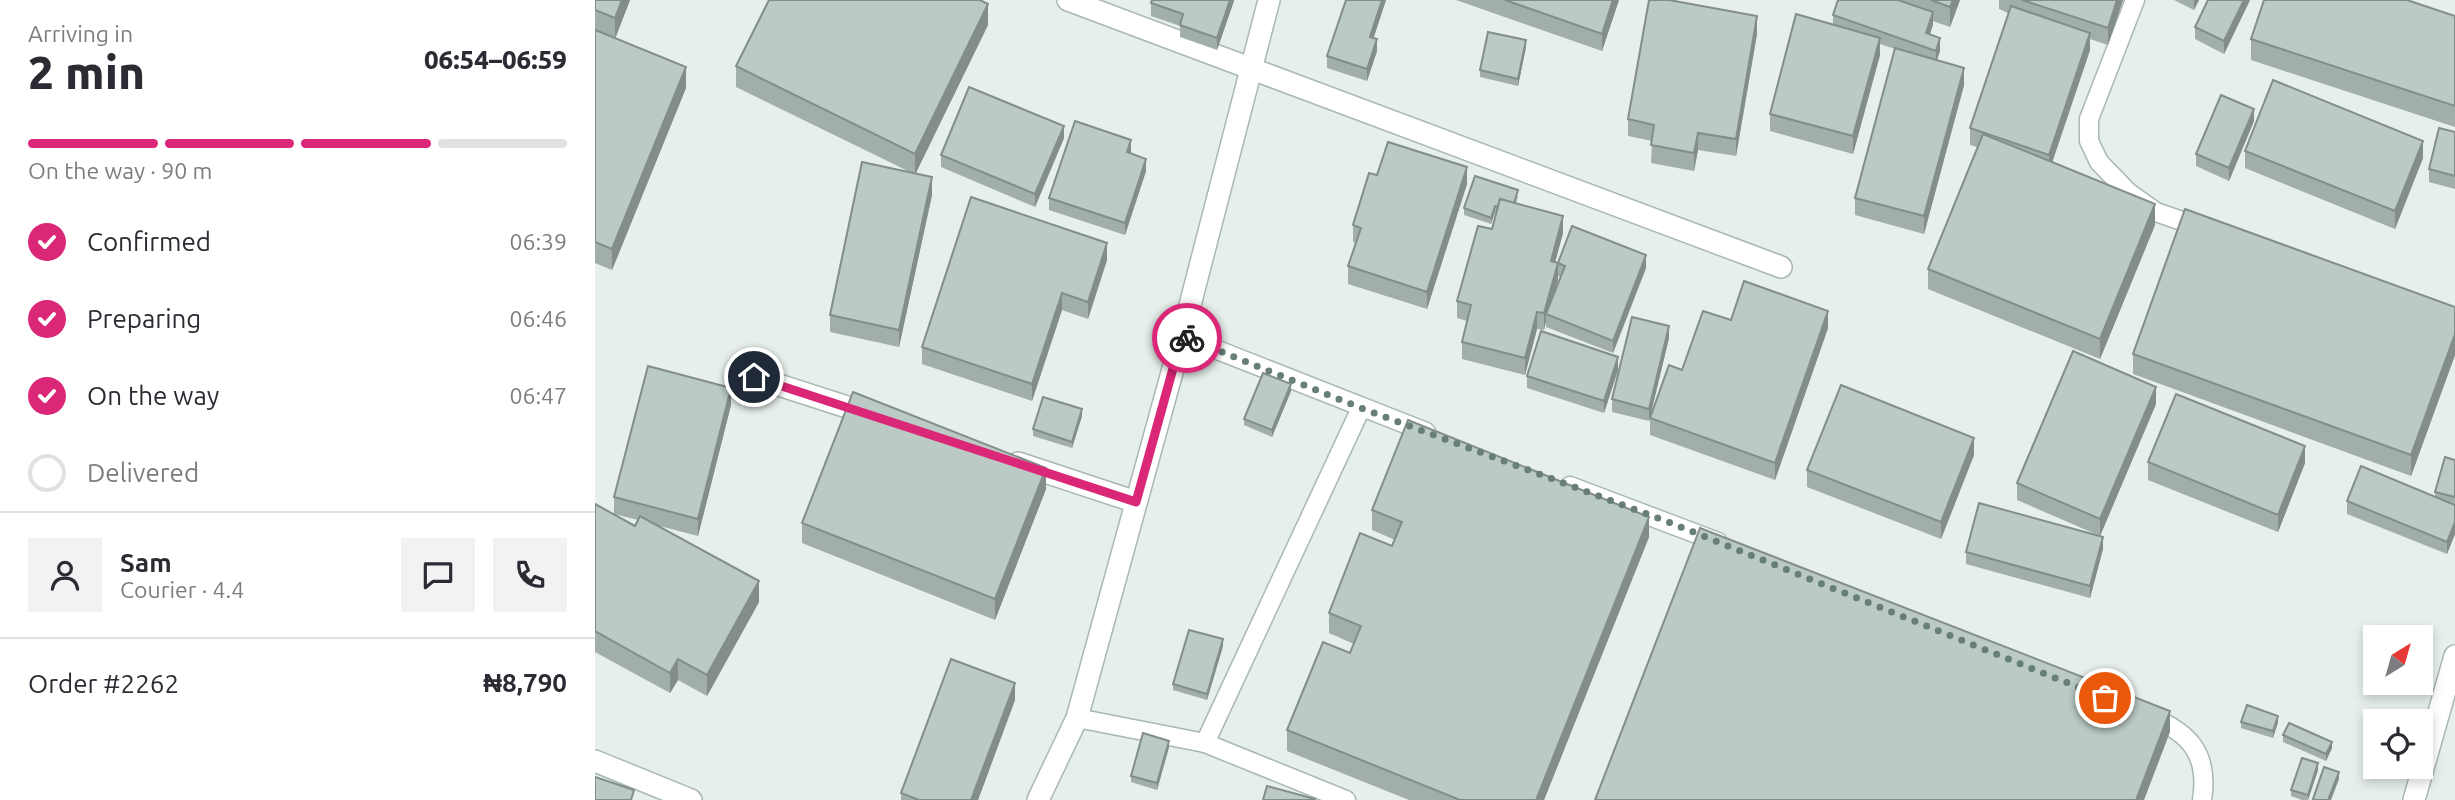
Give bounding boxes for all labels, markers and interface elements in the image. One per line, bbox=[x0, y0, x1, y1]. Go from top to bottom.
text: Arriving in bbox=[28, 21, 133, 46]
text: 06:54–06:59 bbox=[424, 45, 567, 74]
text: 2 min bbox=[28, 46, 145, 98]
text: On the way · 90 m bbox=[28, 158, 212, 183]
icon: check bbox=[28, 223, 66, 261]
text: Confirmed bbox=[87, 227, 211, 256]
text: 06:39 bbox=[509, 229, 567, 254]
icon: check bbox=[28, 300, 66, 338]
courier bbox=[1152, 303, 1222, 373]
text: Preparing bbox=[87, 304, 201, 333]
text: 06:46 bbox=[509, 306, 567, 331]
icon: bike bbox=[1168, 319, 1206, 357]
pin bbox=[724, 347, 784, 407]
icon: home bbox=[735, 358, 773, 396]
icon: check bbox=[28, 377, 66, 415]
text: On the way bbox=[87, 381, 219, 410]
text: 06:47 bbox=[509, 383, 567, 408]
text: Delivered bbox=[87, 458, 199, 487]
button: person bbox=[28, 538, 102, 612]
button: chat bbox=[401, 538, 475, 612]
button: phone bbox=[493, 538, 567, 612]
text: Sam bbox=[120, 548, 172, 577]
text: Courier · 4.4 bbox=[120, 577, 244, 602]
north arrow bbox=[2363, 625, 2433, 695]
map controls bbox=[2363, 625, 2433, 779]
text: ₦8,790 bbox=[483, 668, 567, 697]
pin bbox=[2075, 668, 2135, 728]
text: Order #2262 bbox=[28, 669, 179, 698]
icon: bag bbox=[2086, 679, 2124, 717]
button: locate bbox=[2363, 709, 2433, 779]

